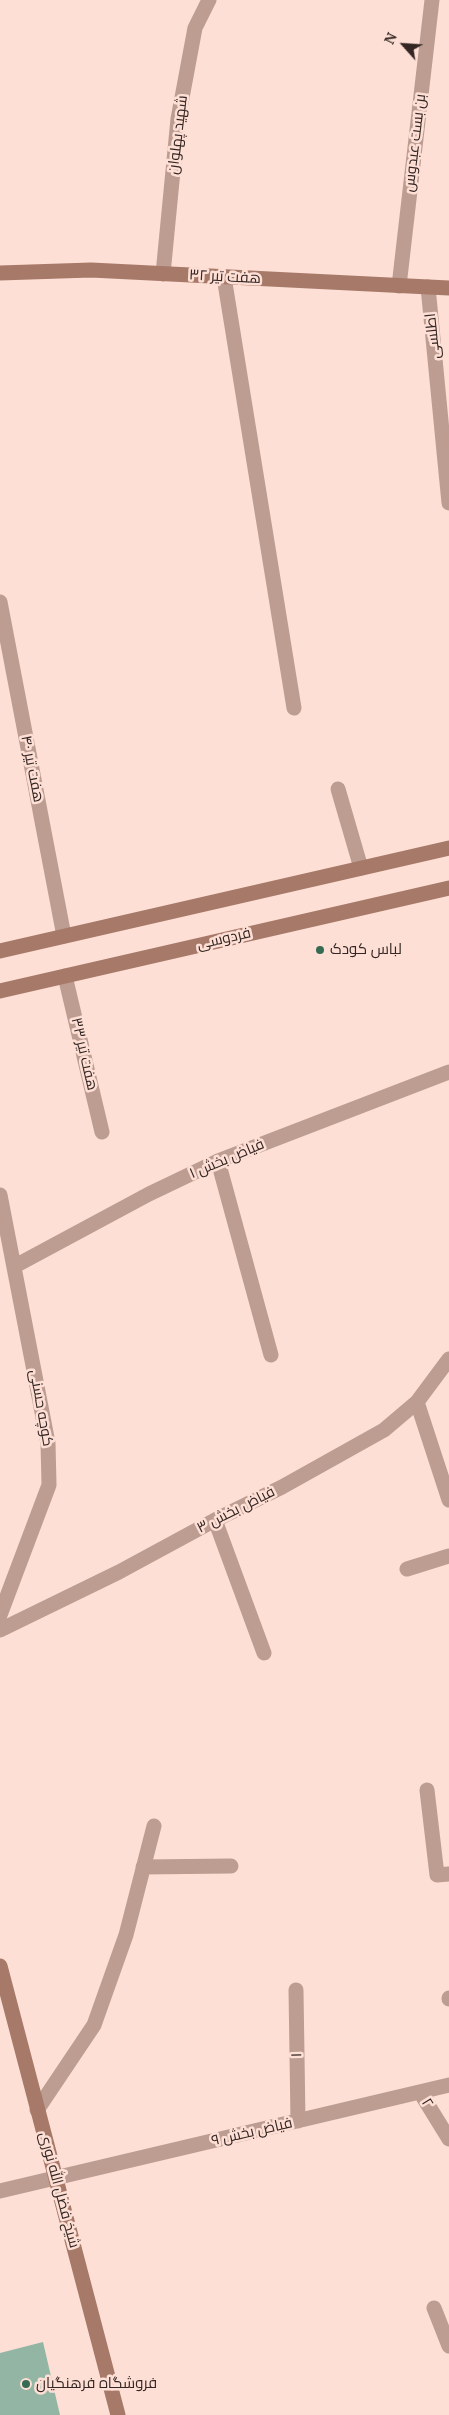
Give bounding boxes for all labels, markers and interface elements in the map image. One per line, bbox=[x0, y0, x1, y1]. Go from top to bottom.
north arrow bbox=[379, 20, 429, 70]
text: N bbox=[379, 29, 401, 47]
street label: بن بست عبدوس bbox=[400, 93, 430, 193]
street label: شهید پهلوان bbox=[164, 94, 192, 176]
street label: هفت تیر ۳۲ bbox=[189, 266, 261, 288]
street label: اطلسی bbox=[422, 312, 444, 360]
street label: هفت تیر ۴۰ bbox=[17, 734, 47, 804]
street label: فردوسی bbox=[195, 924, 253, 954]
place label: لباس کودک bbox=[330, 941, 402, 959]
marker: لباس کودک bbox=[314, 944, 326, 956]
street label: هفت تیر ۳۳ bbox=[67, 1016, 101, 1092]
street label: فیاض بخش ۱ bbox=[187, 1135, 267, 1183]
street label: کوچه حسنی bbox=[25, 1368, 57, 1448]
street label: فیاض بخش ۳ bbox=[194, 1483, 278, 1537]
street label: ۱ bbox=[288, 2053, 306, 2057]
street label: ۲ bbox=[417, 2095, 437, 2111]
street label: فیاض بخش ۹ bbox=[210, 2114, 294, 2150]
street label: شیخ فضل الله نوری bbox=[35, 2130, 83, 2250]
place label: فروشگاه فرهنگیان bbox=[36, 2375, 157, 2393]
marker: فروشگاه فرهنگیان bbox=[20, 2378, 32, 2390]

